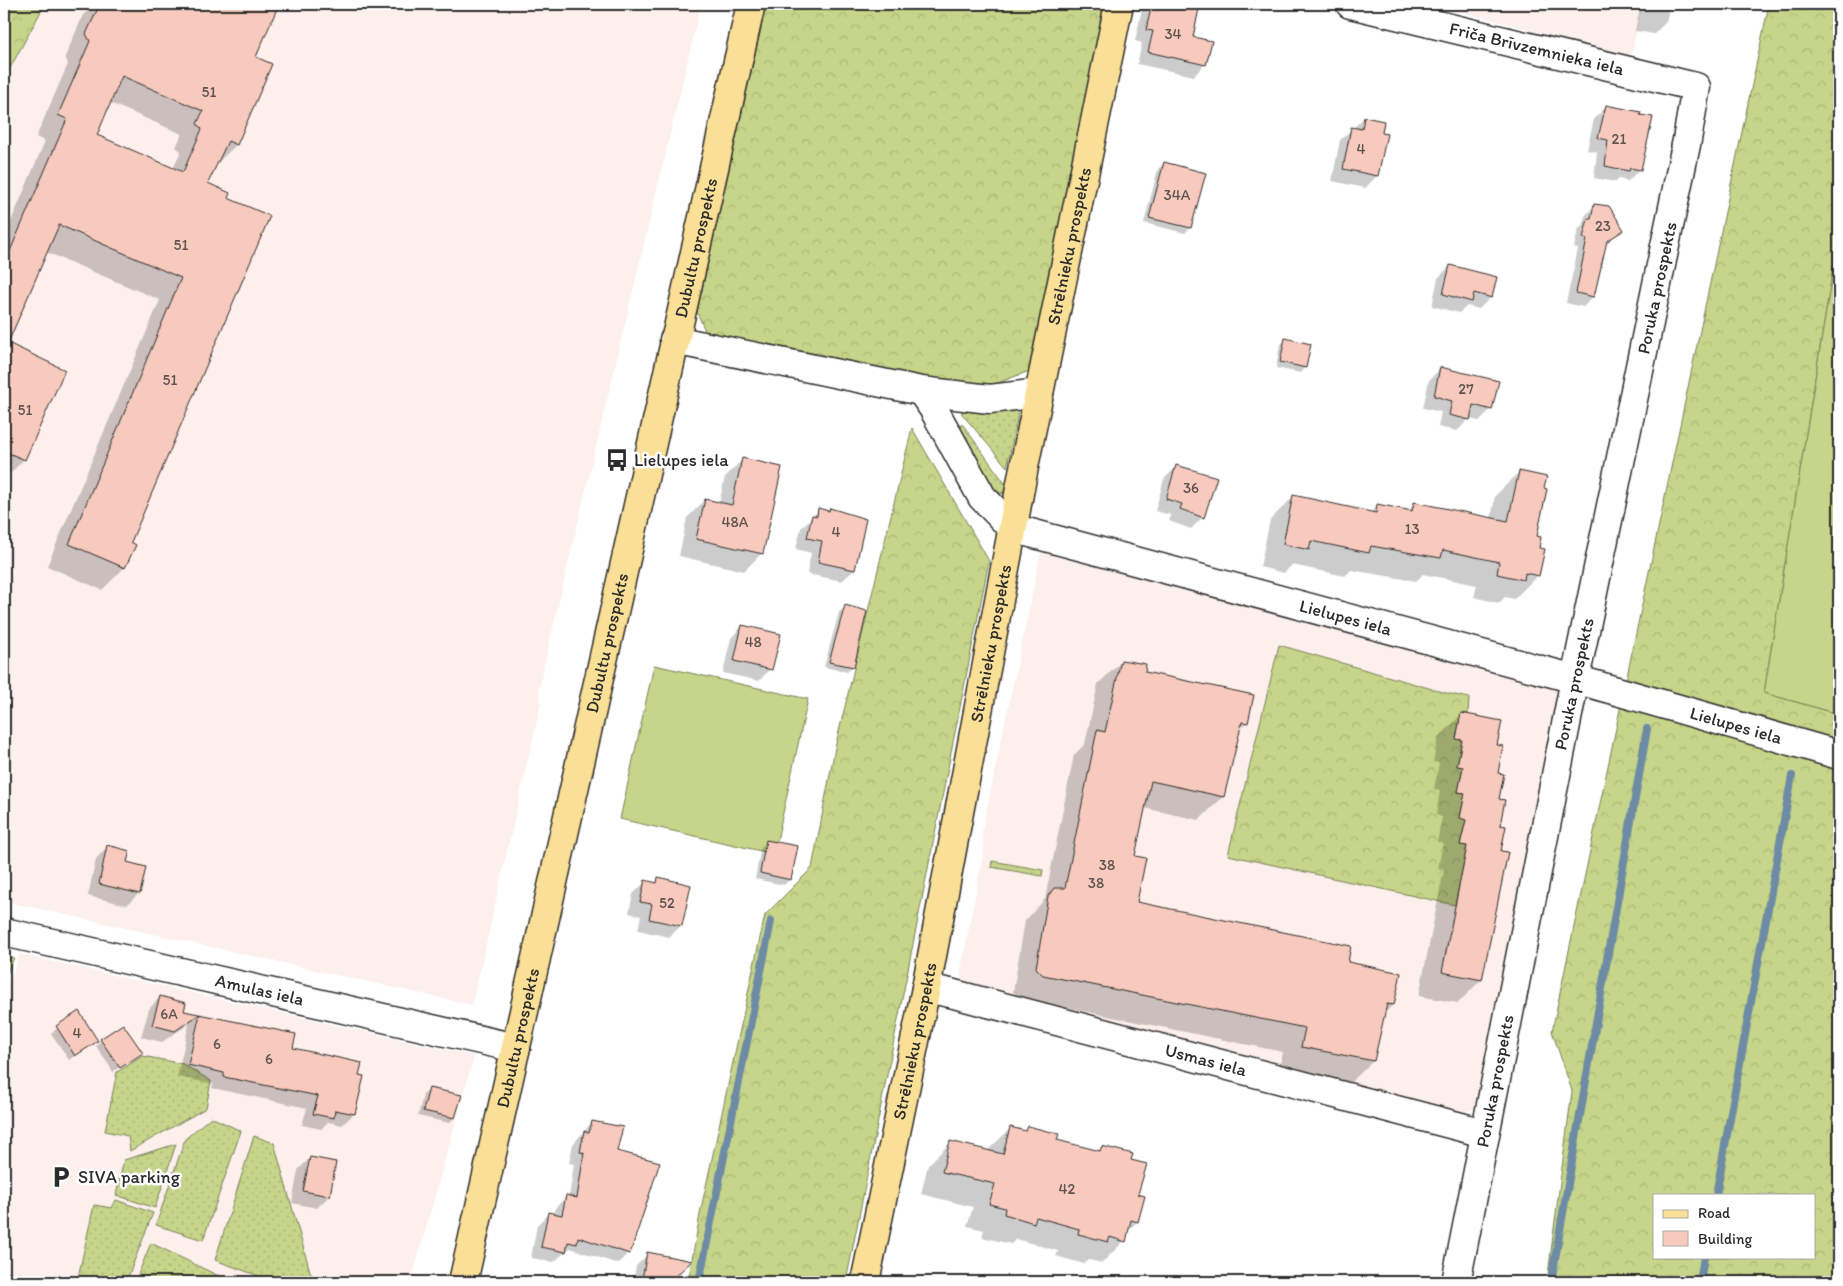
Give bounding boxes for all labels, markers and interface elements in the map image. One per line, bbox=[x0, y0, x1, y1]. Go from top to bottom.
street label: Friča Brīvzemnieka iela bbox=[1447, 17, 1627, 80]
house number: 34 bbox=[1164, 25, 1182, 43]
house number: 51 bbox=[202, 83, 216, 101]
house number: 21 bbox=[1612, 130, 1626, 148]
house number: 4 bbox=[1356, 140, 1366, 158]
street label: Strēlnieku prospekts bbox=[1042, 165, 1096, 327]
street label: Dubultu prospekts bbox=[670, 176, 722, 320]
house number: 34A bbox=[1164, 186, 1191, 204]
house number: 23 bbox=[1595, 217, 1611, 235]
street label: Poruka prospekts bbox=[1632, 220, 1682, 356]
house number: 51 bbox=[174, 236, 188, 254]
house number: 51 bbox=[163, 371, 177, 389]
house number: 27 bbox=[1458, 380, 1474, 398]
house number: 51 bbox=[18, 401, 32, 419]
bus stop icon: Lielupes iela bbox=[604, 447, 630, 473]
place label: Lielupes iela bbox=[634, 449, 729, 471]
house number: 36 bbox=[1183, 479, 1199, 497]
house number: 48A bbox=[722, 513, 749, 531]
house number: 13 bbox=[1404, 520, 1420, 538]
house number: 4 bbox=[831, 523, 841, 541]
street label: Strēlnieku prospekts bbox=[965, 563, 1016, 724]
street label: Dubultu prospekts bbox=[581, 571, 633, 715]
street label: Lielupes iela bbox=[1297, 595, 1395, 641]
street label: Poruka prospekts bbox=[1549, 616, 1599, 752]
house number: 48 bbox=[744, 633, 762, 651]
street label: Lielupes iela bbox=[1687, 702, 1785, 749]
house number: 38 bbox=[1099, 856, 1115, 874]
house number: 38 bbox=[1088, 874, 1104, 892]
house number: 52 bbox=[659, 894, 675, 912]
street label: Strēlnieku prospekts bbox=[888, 961, 942, 1122]
street label: Dubultu prospekts bbox=[492, 966, 544, 1110]
street label: Amulas iela bbox=[213, 969, 306, 1011]
house number: 6A bbox=[160, 1005, 178, 1023]
street label: Poruka prospekts bbox=[1471, 1013, 1519, 1149]
house number: 4 bbox=[72, 1024, 82, 1042]
house number: 6 bbox=[213, 1035, 221, 1053]
street label: Usmas iela bbox=[1163, 1039, 1250, 1081]
house number: 6 bbox=[265, 1050, 273, 1068]
parking icon: SIVA parking bbox=[48, 1164, 74, 1190]
place label: SIVA parking bbox=[78, 1166, 181, 1188]
house number: 42 bbox=[1059, 1180, 1076, 1198]
legend bbox=[1653, 1194, 1816, 1258]
text: Road bbox=[1698, 1204, 1731, 1222]
text: Building bbox=[1698, 1230, 1752, 1248]

